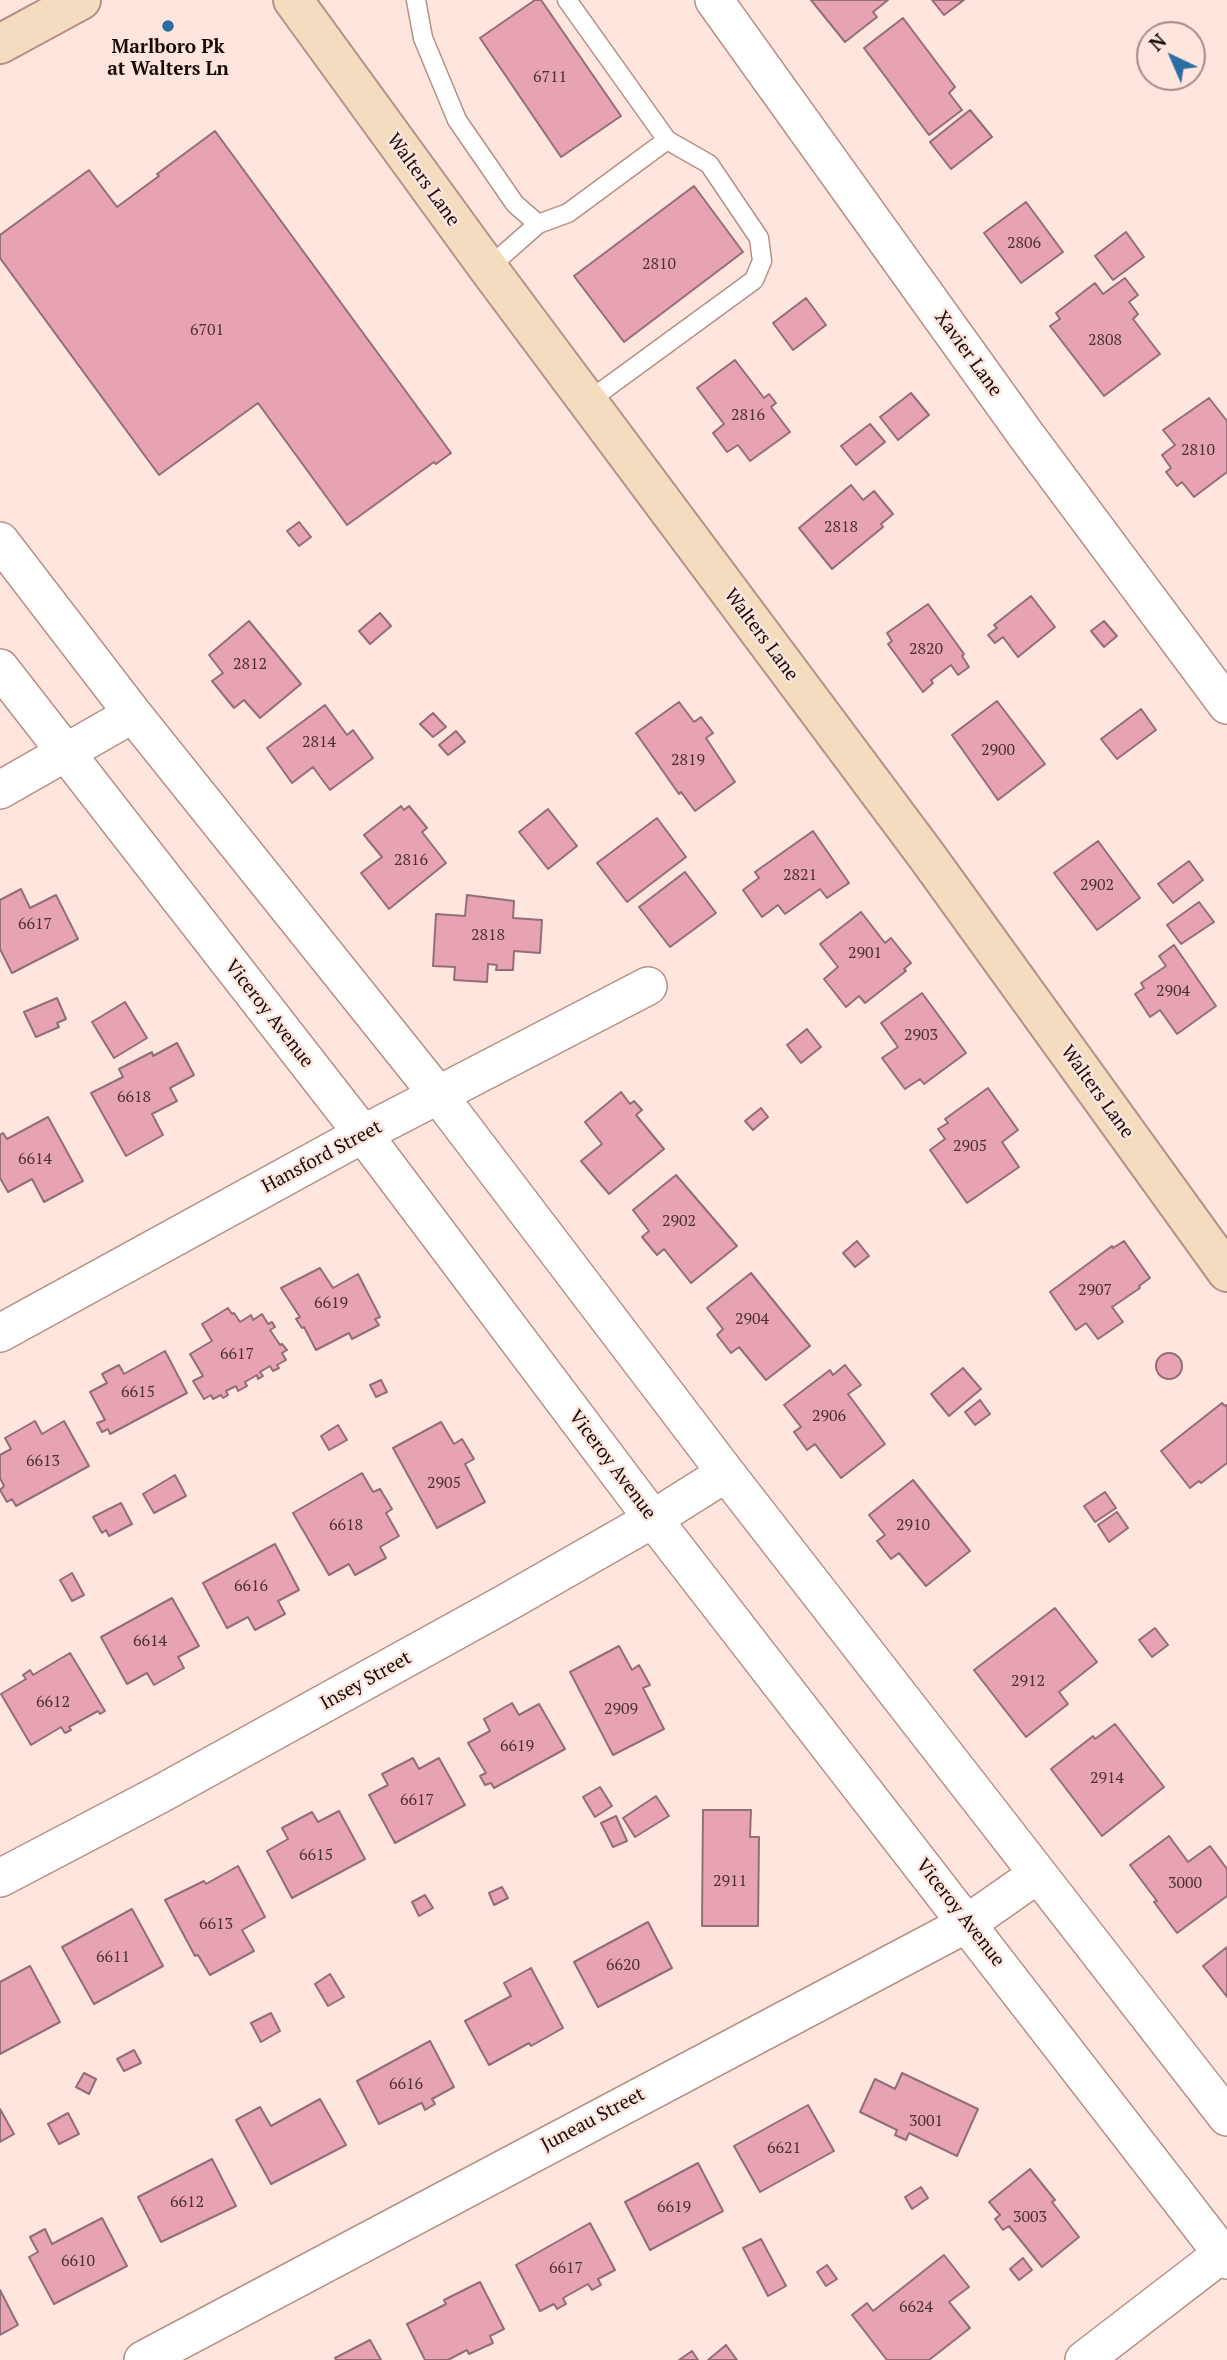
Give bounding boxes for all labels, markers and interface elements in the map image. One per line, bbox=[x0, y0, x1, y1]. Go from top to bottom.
marker: Marlboro Pk at Walters Ln bbox=[160, 18, 176, 34]
north arrow bbox=[1136, 21, 1206, 91]
text: N bbox=[1144, 28, 1171, 56]
place label: Marlboro Pk at Walters Ln bbox=[107, 37, 229, 81]
house number: 6711 bbox=[533, 67, 567, 87]
street label: Walters Lane bbox=[382, 129, 464, 231]
house number: 2806 bbox=[1007, 233, 1041, 253]
house number: 2810 bbox=[642, 254, 676, 274]
street label: Xavier Lane bbox=[929, 307, 1007, 401]
house number: 6701 bbox=[190, 320, 224, 340]
house number: 2808 bbox=[1088, 330, 1122, 350]
house number: 2816 bbox=[731, 405, 765, 425]
house number: 2810 bbox=[1181, 440, 1215, 460]
house number: 2818 bbox=[824, 517, 858, 537]
street label: Walters Lane bbox=[719, 584, 803, 686]
house number: 2820 bbox=[909, 639, 943, 659]
house number: 2812 bbox=[233, 654, 267, 674]
house number: 2814 bbox=[302, 732, 336, 752]
house number: 2900 bbox=[981, 740, 1015, 760]
house number: 2819 bbox=[671, 750, 705, 770]
house number: 2816 bbox=[394, 850, 428, 870]
house number: 2821 bbox=[783, 865, 817, 885]
house number: 2902 bbox=[1080, 875, 1114, 895]
house number: 6617 bbox=[18, 914, 52, 934]
house number: 2818 bbox=[471, 925, 505, 945]
house number: 2901 bbox=[848, 943, 882, 963]
street label: Viceroy Avenue bbox=[220, 955, 318, 1073]
house number: 2904 bbox=[1156, 981, 1190, 1001]
house number: 2903 bbox=[904, 1025, 938, 1045]
street label: Walters Lane bbox=[1056, 1041, 1138, 1143]
house number: 6618 bbox=[117, 1087, 151, 1107]
street label: Hansford Street bbox=[258, 1116, 386, 1198]
house number: 2905 bbox=[953, 1136, 987, 1156]
house number: 6614 bbox=[18, 1149, 52, 1169]
house number: 2902 bbox=[662, 1211, 696, 1231]
house number: 2907 bbox=[1078, 1280, 1112, 1300]
house number: 6619 bbox=[314, 1293, 348, 1313]
house number: 2904 bbox=[735, 1309, 769, 1329]
house number: 6617 bbox=[220, 1344, 254, 1364]
house number: 6615 bbox=[121, 1382, 155, 1402]
street label: Viceroy Avenue bbox=[564, 1406, 660, 1524]
house number: 2906 bbox=[812, 1406, 846, 1426]
house number: 6613 bbox=[26, 1451, 60, 1471]
house number: 2905 bbox=[427, 1473, 461, 1493]
house number: 6618 bbox=[329, 1515, 363, 1535]
house number: 2910 bbox=[896, 1515, 930, 1535]
house number: 6616 bbox=[234, 1576, 268, 1596]
house number: 6614 bbox=[133, 1631, 167, 1651]
street label: Insey Street bbox=[317, 1647, 415, 1715]
house number: 2912 bbox=[1011, 1671, 1045, 1691]
house number: 6612 bbox=[36, 1692, 70, 1712]
house number: 2909 bbox=[604, 1699, 638, 1719]
house number: 6619 bbox=[500, 1736, 534, 1756]
house number: 2914 bbox=[1090, 1768, 1124, 1788]
house number: 6617 bbox=[400, 1790, 434, 1810]
house number: 6615 bbox=[299, 1845, 333, 1865]
street label: Viceroy Avenue bbox=[911, 1854, 1009, 1972]
house number: 2911 bbox=[713, 1871, 747, 1891]
house number: 3000 bbox=[1168, 1873, 1202, 1893]
house number: 6613 bbox=[199, 1914, 233, 1934]
house number: 6611 bbox=[96, 1947, 130, 1967]
house number: 6620 bbox=[606, 1955, 640, 1975]
house number: 6616 bbox=[389, 2074, 423, 2094]
street label: Juneau Street bbox=[537, 2083, 649, 2157]
house number: 3001 bbox=[909, 2111, 943, 2131]
house number: 6621 bbox=[767, 2138, 801, 2158]
house number: 6612 bbox=[170, 2192, 204, 2212]
house number: 6619 bbox=[657, 2197, 691, 2217]
house number: 3003 bbox=[1013, 2207, 1047, 2227]
house number: 6610 bbox=[61, 2251, 95, 2271]
house number: 6617 bbox=[549, 2258, 583, 2278]
house number: 6624 bbox=[899, 2297, 933, 2317]

